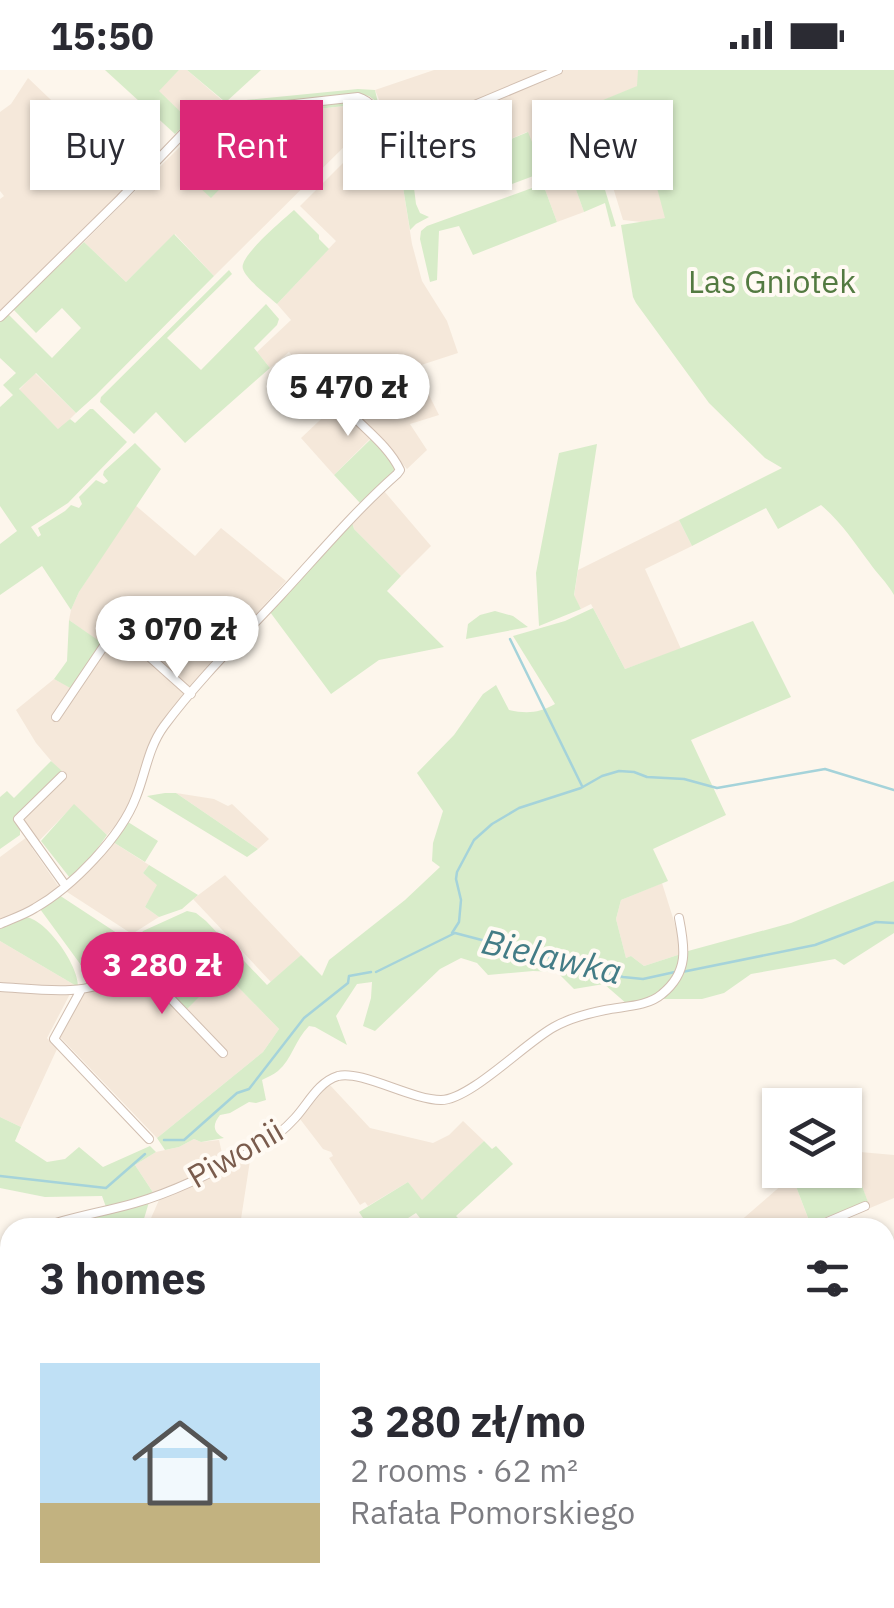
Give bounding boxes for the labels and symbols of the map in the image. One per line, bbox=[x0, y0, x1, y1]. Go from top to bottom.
park label: Las Gniotek bbox=[688, 260, 856, 302]
pin: 5 470 zł bbox=[245, 354, 451, 439]
pin: 3 070 zł bbox=[74, 596, 280, 681]
water label: Bielawka bbox=[477, 918, 627, 994]
pin: 3 280 zł bbox=[59, 932, 265, 1017]
street label: Piwonii bbox=[180, 1109, 290, 1197]

